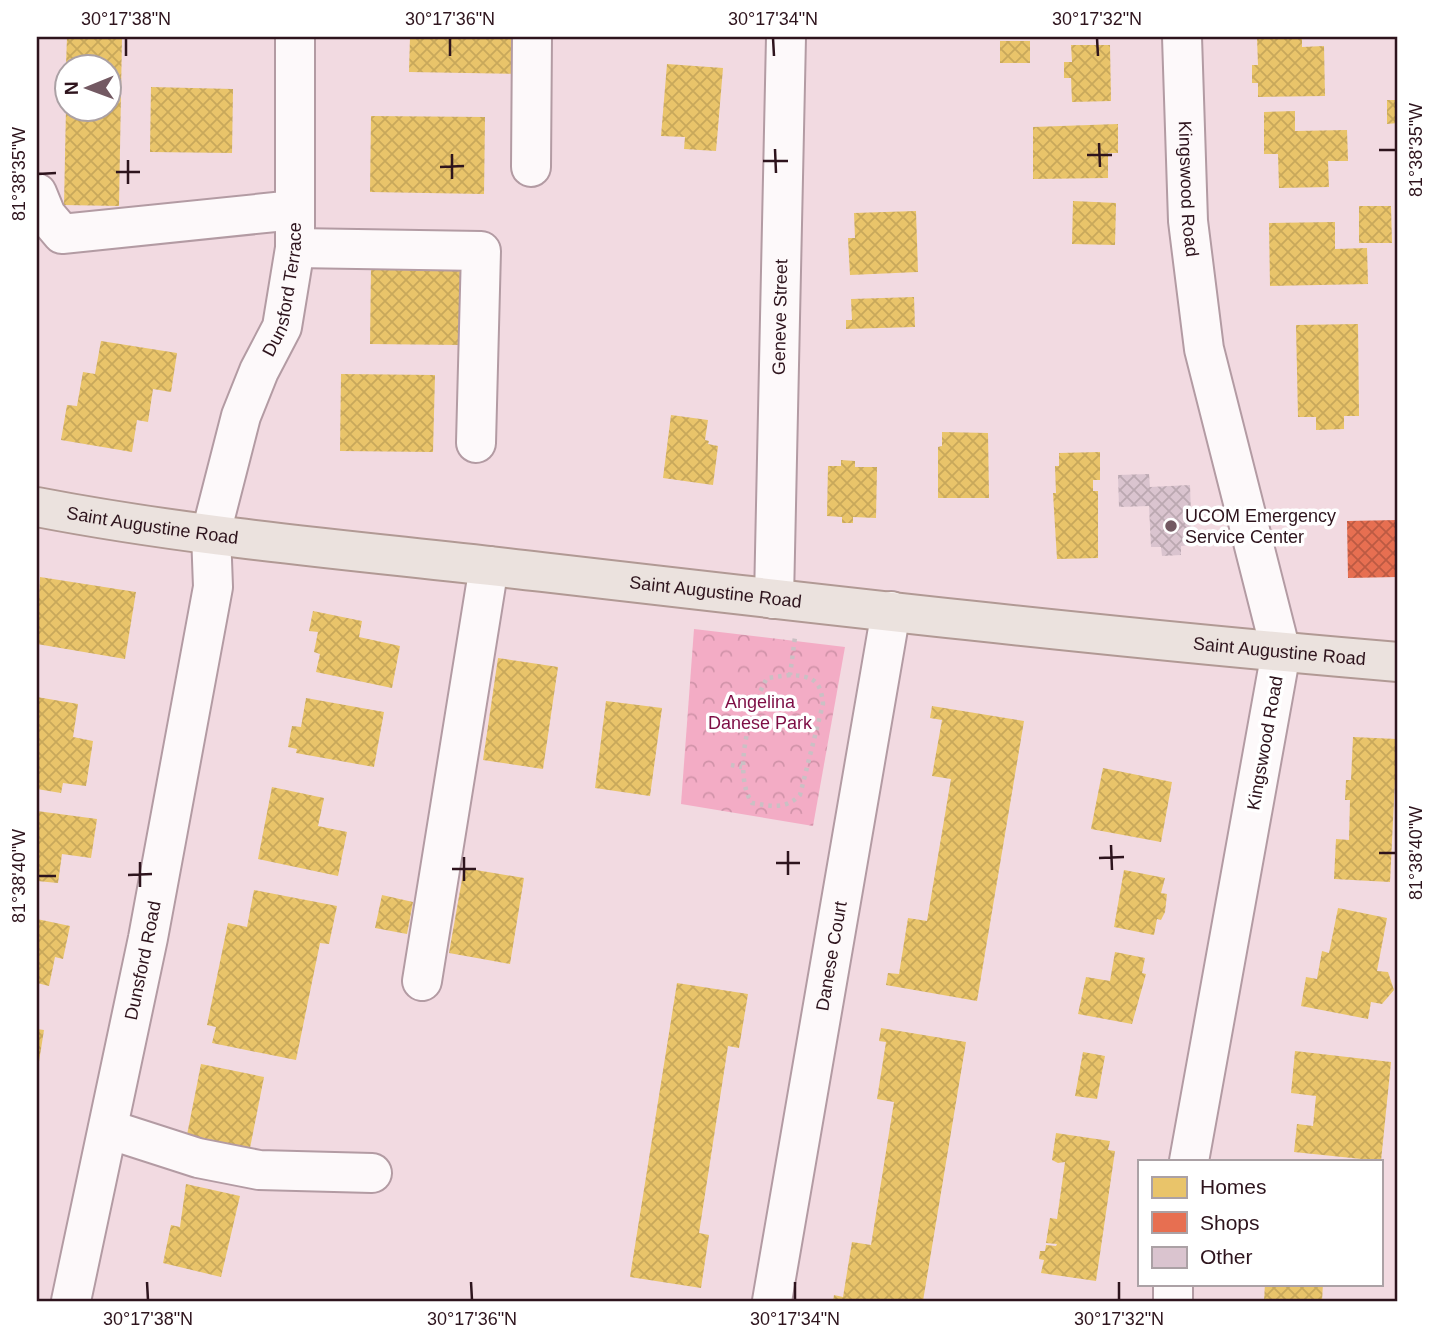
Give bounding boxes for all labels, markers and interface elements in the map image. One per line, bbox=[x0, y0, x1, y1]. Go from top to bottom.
text: 30°17'38"N bbox=[81, 9, 171, 29]
text: 30°17'36"N bbox=[405, 9, 495, 29]
text: 30°17'34"N bbox=[728, 9, 818, 29]
text: 30°17'32"N bbox=[1052, 9, 1142, 29]
north arrow bbox=[52, 52, 122, 122]
text: N bbox=[61, 81, 82, 95]
text: 81°38'35"W bbox=[1406, 103, 1426, 197]
street label: Kingswood Road bbox=[1175, 121, 1202, 258]
text: 81°38'35"W bbox=[9, 127, 29, 221]
street label: Dunsford Terrace bbox=[258, 222, 305, 360]
street label: Geneve Street bbox=[769, 259, 791, 375]
street label: Saint Augustine Road bbox=[65, 503, 239, 548]
place label: UCOM Emergency Service Center bbox=[1185, 506, 1336, 547]
marker: UCOM Emergency Service Center bbox=[1163, 518, 1179, 534]
street label: Saint Augustine Road bbox=[628, 572, 803, 612]
street label: Saint Augustine Road bbox=[1192, 633, 1367, 669]
street label: Kingswood Road bbox=[1243, 674, 1287, 812]
park label: Angelina Danese Park bbox=[708, 692, 813, 733]
text: 81°38'40"W bbox=[1406, 806, 1426, 900]
text: 81°38'40"W bbox=[9, 829, 29, 923]
street label: Dunsford Road bbox=[121, 899, 165, 1022]
street label: Danese Court bbox=[812, 900, 851, 1013]
legend bbox=[1138, 1160, 1382, 1286]
text: Homes bbox=[1200, 1175, 1267, 1198]
text: Shops bbox=[1200, 1211, 1260, 1234]
text: Other bbox=[1200, 1245, 1253, 1268]
text: 30°17'38"N bbox=[103, 1309, 193, 1329]
text: 30°17'36"N bbox=[427, 1309, 517, 1329]
text: 30°17'34"N bbox=[750, 1309, 840, 1329]
text: 30°17'32"N bbox=[1074, 1309, 1164, 1329]

